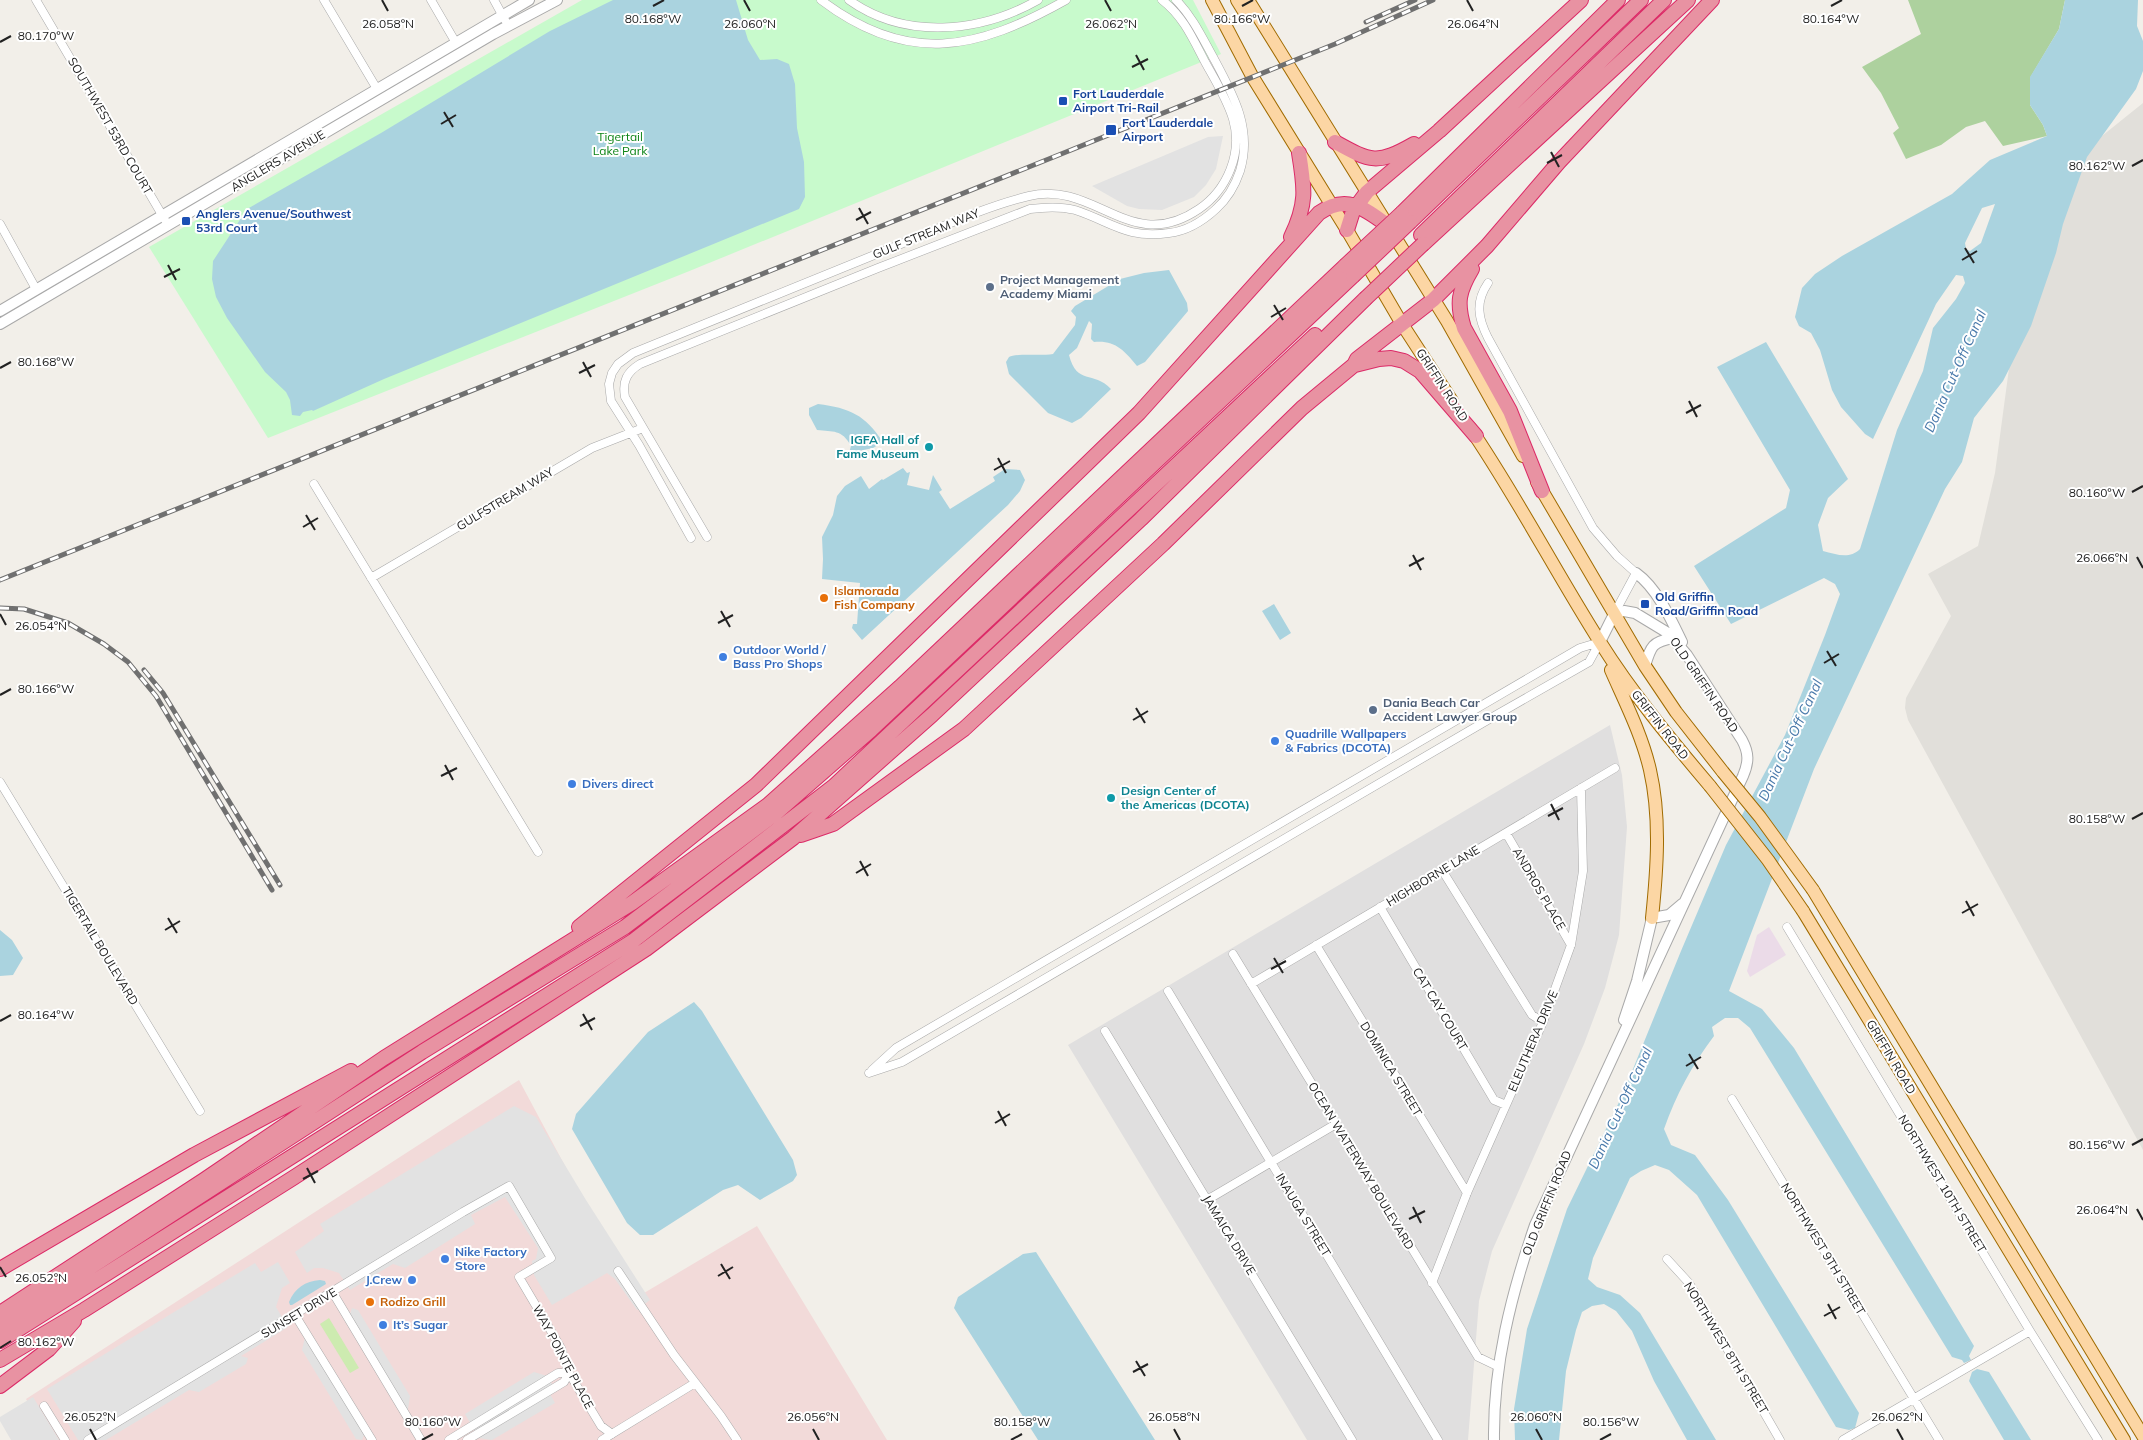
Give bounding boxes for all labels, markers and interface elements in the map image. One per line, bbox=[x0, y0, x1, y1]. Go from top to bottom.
text: 80.168°W bbox=[625, 11, 681, 26]
text: 80.166°W bbox=[1214, 11, 1270, 26]
text: 80.164°W bbox=[1803, 11, 1859, 26]
text: 26.058°N bbox=[362, 16, 414, 31]
text: 26.060°N bbox=[724, 16, 776, 31]
text: 26.062°N bbox=[1085, 16, 1137, 31]
text: 26.064°N bbox=[1447, 16, 1499, 31]
text: 80.170°W bbox=[18, 28, 74, 43]
street label: SOUTHWEST 53RD COURT bbox=[65, 54, 156, 198]
place label: Fort Lauderdale Airport Tri-Rail bbox=[1073, 86, 1165, 115]
marker: Fort Lauderdale Airport Tri-Rail bbox=[1057, 95, 1069, 107]
place label: Fort Lauderdale Airport bbox=[1122, 115, 1214, 144]
marker: Fort Lauderdale Airport bbox=[1104, 123, 1118, 137]
street label: ANGLERS AVENUE bbox=[228, 126, 328, 195]
park label: Tigertail Lake Park bbox=[593, 129, 648, 158]
text: 80.162°W bbox=[2069, 158, 2125, 173]
street label: GULF STREAM WAY bbox=[870, 205, 982, 262]
place label: Anglers Avenue/Southwest 53rd Court bbox=[196, 206, 352, 235]
marker: Anglers Avenue/Southwest 53rd Court bbox=[180, 215, 192, 227]
place label: Project Management Academy Miami bbox=[1000, 272, 1119, 301]
marker: Project Management Academy Miami bbox=[984, 281, 996, 293]
water label: Dania Cut-Off Canal bbox=[1920, 306, 1990, 435]
street label: GRIFFIN ROAD bbox=[1413, 345, 1472, 424]
text: 80.168°W bbox=[18, 354, 74, 369]
place label: IGFA Hall of Fame Museum bbox=[836, 432, 920, 461]
marker: IGFA Hall of Fame Museum bbox=[923, 441, 935, 453]
street label: GULFSTREAM WAY bbox=[454, 463, 557, 533]
text: 80.160°W bbox=[2069, 485, 2125, 500]
text: 26.066°N bbox=[2076, 550, 2128, 565]
place label: Islamorada Fish Company bbox=[834, 583, 915, 612]
place label: Old Griffin Road/Griffin Road bbox=[1655, 589, 1758, 618]
marker: Islamorada Fish Company bbox=[818, 592, 830, 604]
marker: Old Griffin Road/Griffin Road bbox=[1639, 598, 1651, 610]
text: 26.054°N bbox=[15, 618, 67, 633]
street label: OLD GRIFFIN ROAD bbox=[1667, 634, 1742, 735]
place label: Outdoor World / Bass Pro Shops bbox=[733, 642, 827, 671]
marker: Outdoor World / Bass Pro Shops bbox=[717, 651, 729, 663]
water label: Dania Cut-Off Canal bbox=[1754, 676, 1826, 804]
text: 80.166°W bbox=[18, 681, 74, 696]
street label: GRIFFIN ROAD bbox=[1629, 687, 1692, 762]
place label: Dania Beach Car Accident Lawyer Group bbox=[1383, 695, 1517, 724]
marker: Dania Beach Car Accident Lawyer Group bbox=[1367, 704, 1379, 716]
place label: Quadrille Wallpapers & Fabrics (DCOTA) bbox=[1285, 726, 1406, 755]
marker: Quadrille Wallpapers & Fabrics (DCOTA) bbox=[1269, 735, 1281, 747]
place label: Divers direct bbox=[582, 776, 654, 791]
marker: Divers direct bbox=[566, 778, 578, 790]
place label: Design Center of the Americas (DCOTA) bbox=[1121, 783, 1250, 812]
marker: Design Center of the Americas (DCOTA) bbox=[1105, 792, 1117, 804]
text: 80.158°W bbox=[2069, 811, 2125, 826]
street label: HIGHBORNE LANE bbox=[1383, 842, 1482, 909]
street label: ANDROS PLACE bbox=[1510, 845, 1569, 933]
street label: TIGERTAIL BOULEVARD bbox=[59, 884, 142, 1008]
street label: CAT CAY COURT bbox=[1410, 965, 1471, 1054]
street label: ELEUTHERA DRIVE bbox=[1504, 988, 1561, 1094]
text: 80.164°W bbox=[18, 1007, 74, 1022]
street label: GRIFFIN ROAD bbox=[1863, 1017, 1920, 1097]
street label: DOMINICA STREET bbox=[1357, 1019, 1426, 1119]
water label: Dania Cut-Off Canal bbox=[1584, 1044, 1656, 1172]
street label: OCEAN WATERWAY BOULEVARD bbox=[1305, 1079, 1418, 1252]
street label: NORTHWEST 10TH STREET bbox=[1895, 1112, 1990, 1256]
text: 80.156°W bbox=[2069, 1137, 2125, 1152]
street label: OLD GRIFFIN ROAD bbox=[1519, 1148, 1574, 1258]
street label: INAUGA STREET bbox=[1273, 1170, 1335, 1260]
street label: NORTHWEST 9TH STREET bbox=[1778, 1180, 1869, 1318]
street label: JAMAICA DRIVE bbox=[1200, 1192, 1259, 1277]
text: 26.064°N bbox=[2076, 1202, 2128, 1217]
place label: Nike Factory Store bbox=[455, 1244, 527, 1273]
marker: Nike Factory Store bbox=[439, 1253, 451, 1265]
text: 26.052°N bbox=[15, 1270, 67, 1285]
place label: J.Crew bbox=[365, 1272, 402, 1287]
marker: J.Crew bbox=[406, 1274, 418, 1286]
street label: NORTHWEST 8TH STREET bbox=[1681, 1279, 1772, 1417]
street label: SUNSET DRIVE bbox=[258, 1284, 339, 1341]
place label: Rodizo Grill bbox=[380, 1294, 446, 1309]
marker: Rodizo Grill bbox=[364, 1296, 376, 1308]
street label: WAY POINTE PLACE bbox=[530, 1302, 597, 1411]
place label: It’s Sugar bbox=[393, 1317, 448, 1332]
marker: It’s Sugar bbox=[377, 1319, 389, 1331]
text: 80.162°W bbox=[18, 1334, 74, 1349]
text: 26.052°N bbox=[64, 1409, 116, 1424]
text: 26.056°N bbox=[787, 1409, 839, 1424]
text: 26.058°N bbox=[1148, 1409, 1200, 1424]
text: 26.060°N bbox=[1510, 1409, 1562, 1424]
text: 26.062°N bbox=[1871, 1409, 1923, 1424]
text: 80.160°W bbox=[405, 1414, 461, 1429]
text: 80.158°W bbox=[994, 1414, 1050, 1429]
text: 80.156°W bbox=[1583, 1414, 1639, 1429]

